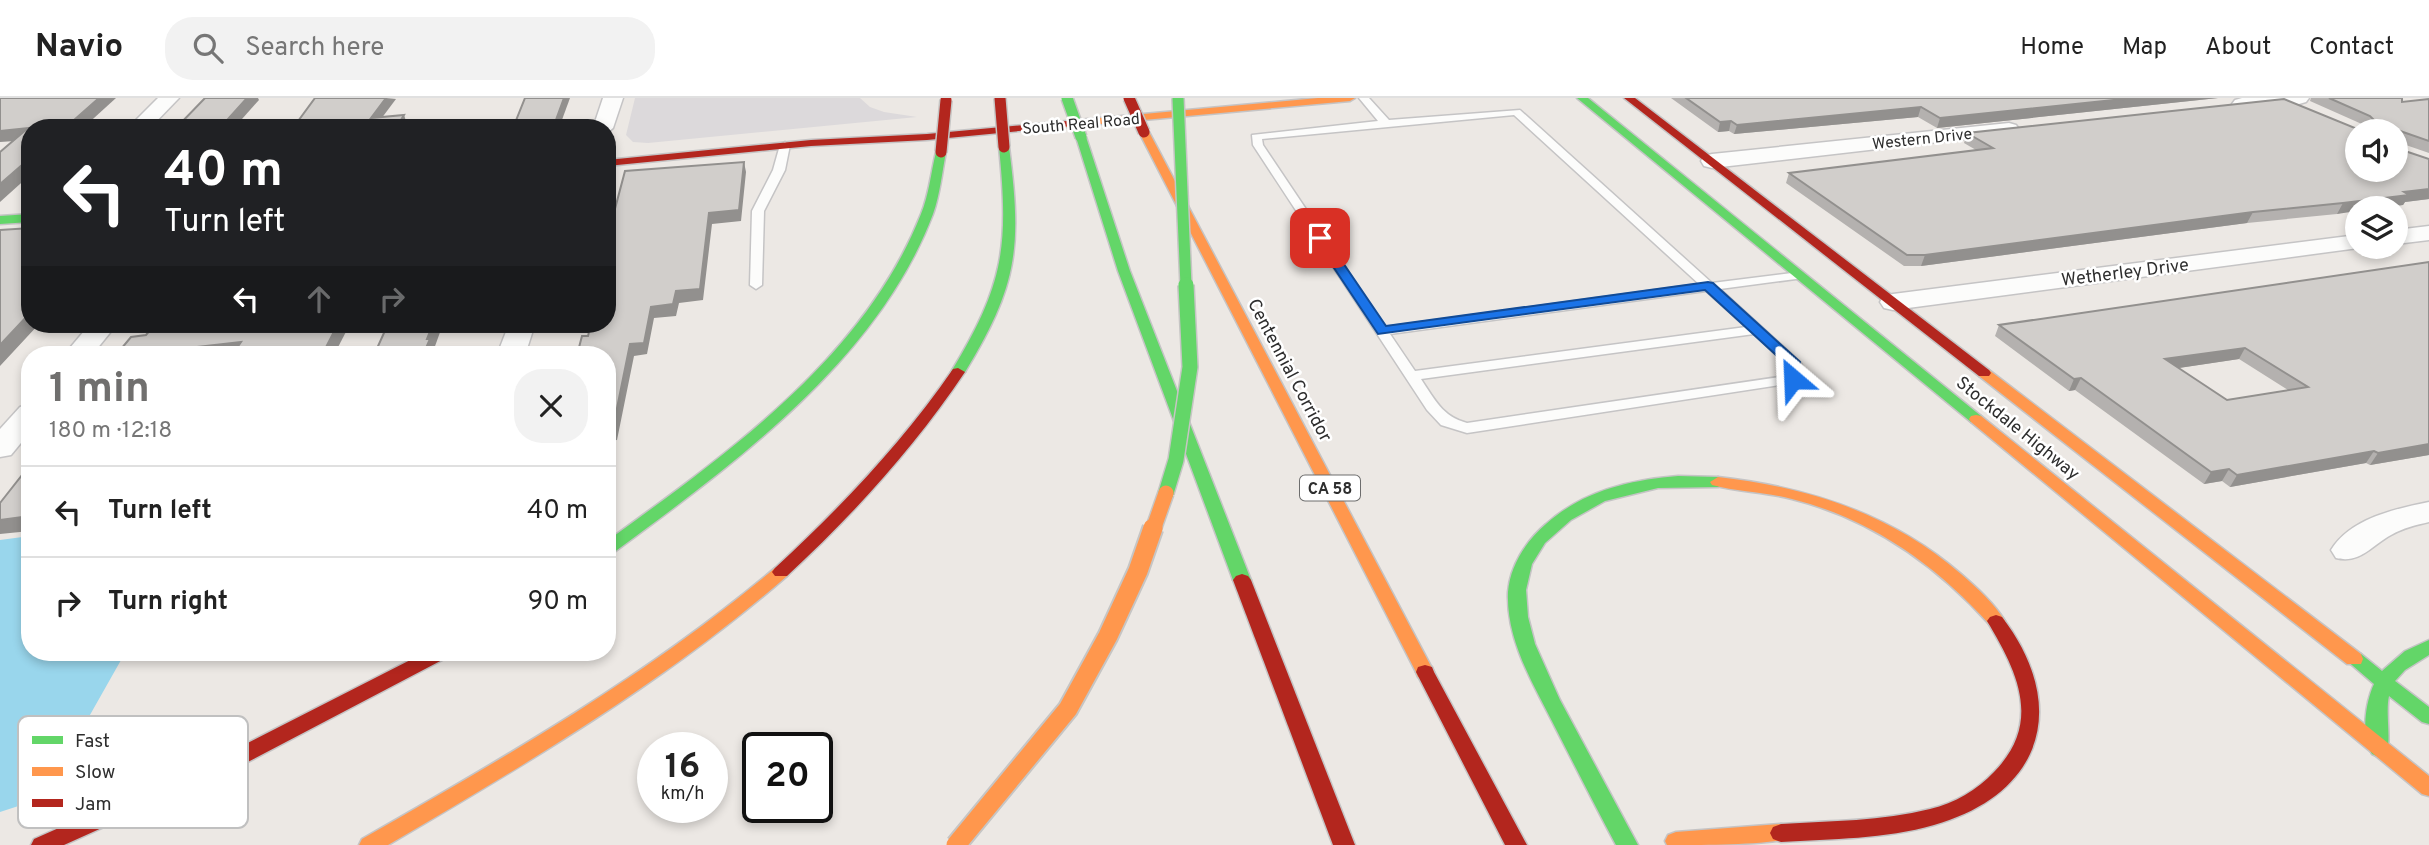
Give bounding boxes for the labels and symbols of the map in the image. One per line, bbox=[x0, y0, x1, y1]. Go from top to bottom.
street label: South Real Road bbox=[1022, 110, 1141, 140]
street label: Western Drive bbox=[1871, 125, 1973, 155]
pin bbox=[1290, 208, 1350, 268]
street label: Wetherley Drive bbox=[2060, 254, 2190, 293]
street label: Centennial Corridor bbox=[1241, 295, 1336, 446]
position arrow bbox=[1756, 342, 1830, 416]
street label: Stockdale Highway bbox=[1950, 372, 2084, 486]
road number: CA 58 bbox=[1300, 476, 1360, 500]
legend bbox=[18, 716, 248, 828]
text: Fast bbox=[75, 730, 110, 754]
speed limit sign: 20 bbox=[742, 732, 833, 823]
text: Slow bbox=[75, 761, 115, 785]
text: Jam bbox=[75, 793, 112, 817]

